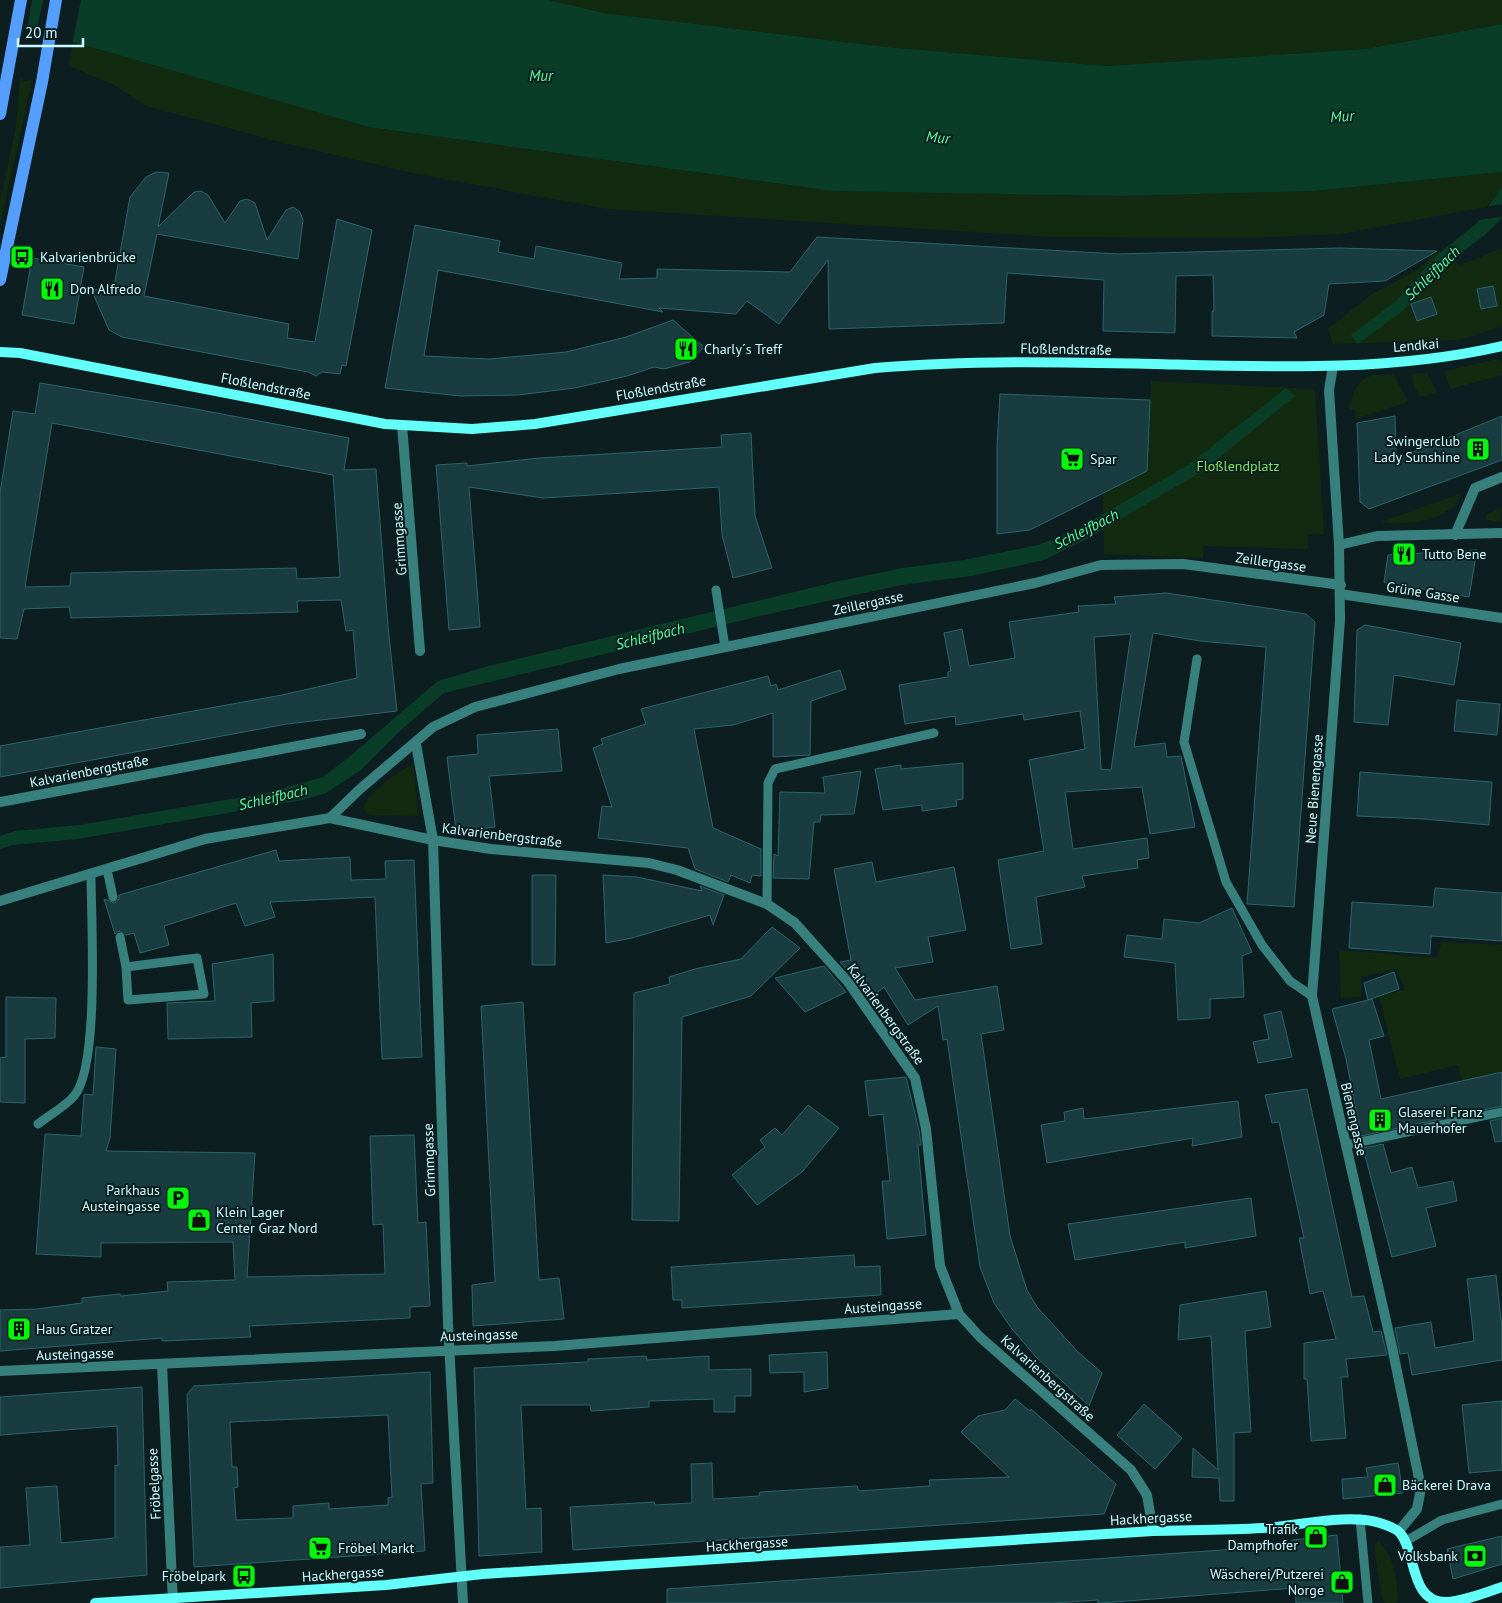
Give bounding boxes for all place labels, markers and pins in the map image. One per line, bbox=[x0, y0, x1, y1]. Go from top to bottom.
bus stop icon: Kalvarienbrücke bbox=[9, 244, 35, 270]
place label: Kalvarienbrücke bbox=[40, 248, 136, 266]
restaurant icon: Don Alfredo bbox=[39, 276, 65, 302]
place label: Don Alfredo bbox=[70, 280, 141, 298]
restaurant icon: Charly´s Treff bbox=[673, 336, 699, 362]
place label: Charly´s Treff bbox=[704, 340, 783, 358]
place label: Swingerclub Lady Sunshine bbox=[1374, 432, 1460, 466]
building icon: Swingerclub Lady Sunshine bbox=[1465, 436, 1491, 462]
supermarket icon: Spar bbox=[1059, 446, 1085, 472]
place label: Spar bbox=[1090, 450, 1117, 468]
restaurant icon: Tutto Bene bbox=[1391, 541, 1417, 567]
place label: Tutto Bene bbox=[1422, 545, 1486, 563]
place label: Glaserei Franz Mauerhofer bbox=[1398, 1103, 1483, 1137]
building icon: Glaserei Franz Mauerhofer bbox=[1367, 1107, 1393, 1133]
place label: Parkhaus Austeingasse bbox=[82, 1181, 160, 1215]
parking icon: Parkhaus Austeingasse bbox=[165, 1185, 191, 1211]
place label: Klein Lager Center Graz Nord bbox=[216, 1203, 318, 1237]
shop icon: Klein Lager Center Graz Nord bbox=[186, 1207, 212, 1233]
building icon: Haus Gratzer bbox=[6, 1316, 32, 1342]
place label: Haus Gratzer bbox=[36, 1320, 113, 1338]
shop icon: Bäckerei Drava bbox=[1372, 1472, 1398, 1498]
place label: Bäckerei Drava bbox=[1402, 1476, 1491, 1494]
place label: Trafik Dampfhofer bbox=[1227, 1520, 1298, 1554]
shop icon: Trafik Dampfhofer bbox=[1303, 1524, 1329, 1550]
supermarket icon: Fröbel Markt bbox=[307, 1535, 333, 1561]
place label: Fröbel Markt bbox=[338, 1539, 414, 1557]
bank icon: Volksbank bbox=[1462, 1543, 1488, 1569]
place label: Volksbank bbox=[1397, 1547, 1458, 1565]
bus stop icon: Fröbelpark bbox=[231, 1563, 257, 1589]
place label: Wäscherei/Putzerei Norge bbox=[1210, 1565, 1324, 1599]
place label: Fröbelpark bbox=[162, 1567, 226, 1585]
shop icon: Wäscherei/Putzerei Norge bbox=[1329, 1569, 1355, 1595]

